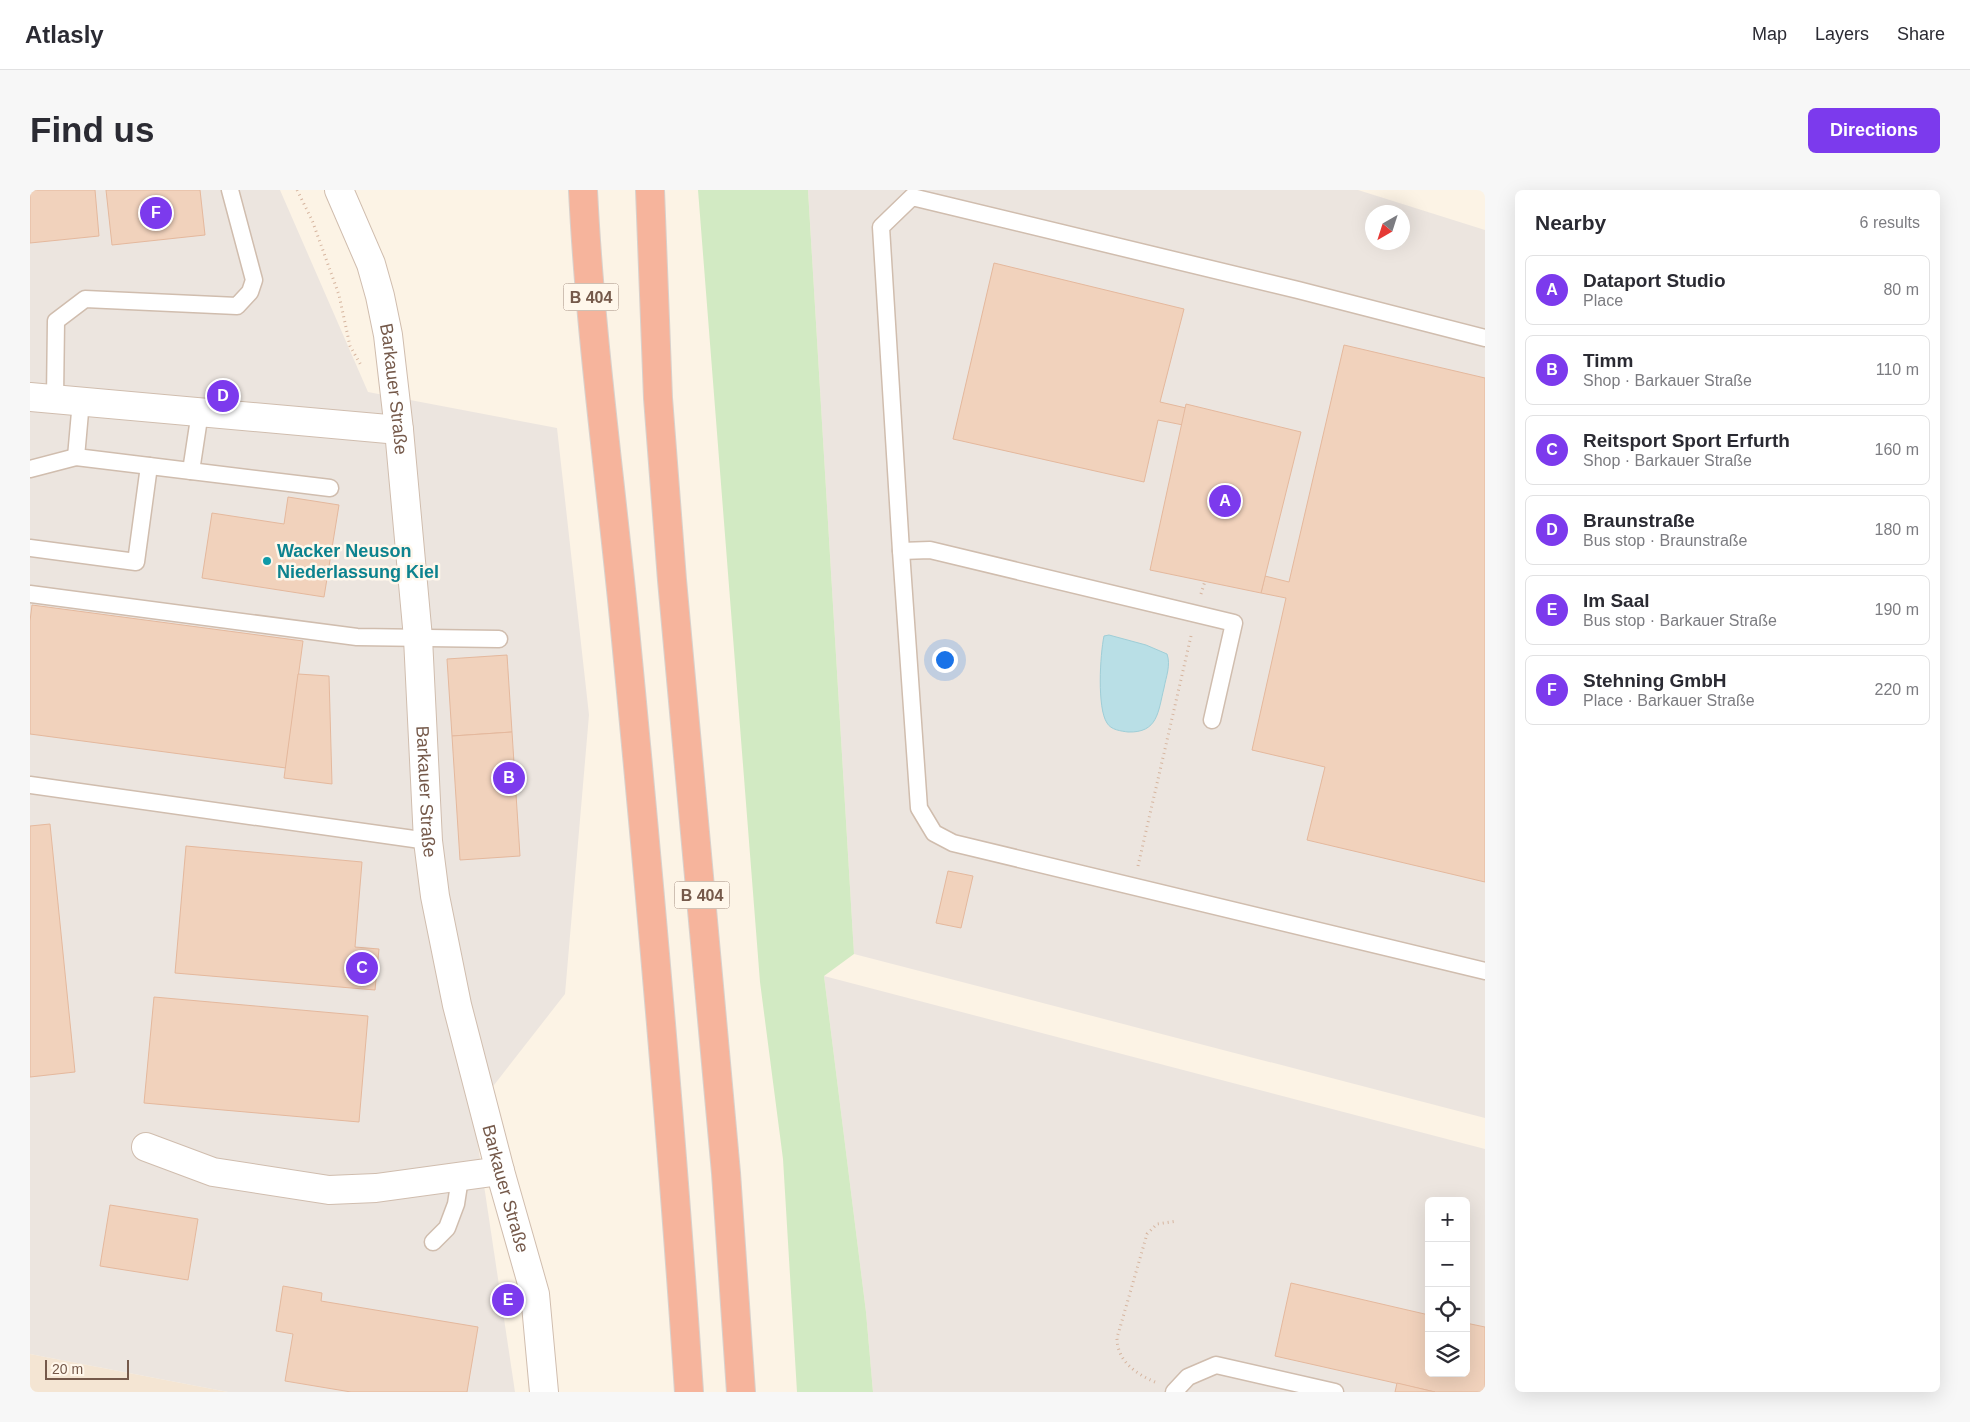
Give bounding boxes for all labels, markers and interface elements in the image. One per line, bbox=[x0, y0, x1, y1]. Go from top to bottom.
text: Atlasly bbox=[25, 21, 104, 48]
text: Map bbox=[1752, 24, 1787, 44]
text: Layers bbox=[1815, 24, 1869, 44]
text: Share bbox=[1897, 24, 1945, 44]
button: Directions bbox=[1808, 108, 1940, 153]
text: Find us bbox=[30, 110, 154, 149]
pin: F bbox=[140, 194, 172, 232]
north arrow bbox=[1365, 205, 1410, 250]
text: Nearby bbox=[1535, 211, 1606, 234]
text: 6 results bbox=[1860, 214, 1920, 231]
text: Dataport Studio bbox=[1583, 270, 1726, 291]
text: A bbox=[1546, 281, 1558, 298]
text: 80 m bbox=[1883, 281, 1919, 298]
road number: B 404 bbox=[564, 284, 618, 310]
text: Place bbox=[1583, 292, 1623, 309]
street label: Barkauer Straße bbox=[376, 321, 411, 456]
text: Timm bbox=[1583, 350, 1633, 371]
text: B bbox=[1546, 361, 1558, 378]
text: 110 m bbox=[1876, 361, 1919, 378]
text: Shop · Barkauer Straße bbox=[1583, 372, 1752, 389]
pin: D bbox=[207, 377, 239, 415]
text: Reitsport Sport Erfurth bbox=[1583, 430, 1790, 451]
text: C bbox=[1546, 441, 1558, 458]
text: 160 m bbox=[1875, 441, 1919, 458]
text: Shop · Barkauer Straße bbox=[1583, 452, 1752, 469]
pin: A bbox=[1209, 482, 1241, 520]
text: Braunstraße bbox=[1583, 510, 1695, 531]
text: D bbox=[1546, 521, 1558, 538]
text: 180 m bbox=[1875, 521, 1919, 538]
text: Bus stop · Braunstraße bbox=[1583, 532, 1748, 549]
place label: Wacker Neuson Niederlassung Kiel bbox=[277, 541, 439, 582]
marker: Wacker Neuson Niederlassung Kiel bbox=[261, 555, 273, 567]
text: Im Saal bbox=[1583, 590, 1650, 611]
text: E bbox=[1547, 601, 1557, 618]
text: 190 m bbox=[1875, 601, 1919, 618]
text: Bus stop · Barkauer Straße bbox=[1583, 612, 1777, 629]
your location bbox=[932, 647, 958, 673]
text: Stehning GmbH bbox=[1583, 670, 1727, 691]
text: F bbox=[1547, 681, 1557, 698]
text: 220 m bbox=[1875, 681, 1919, 698]
text: Place · Barkauer Straße bbox=[1583, 692, 1755, 709]
street label: Barkauer Straße bbox=[412, 725, 440, 859]
pin: B bbox=[493, 759, 525, 797]
road number: B 404 bbox=[674, 882, 730, 908]
pin: C bbox=[346, 949, 378, 987]
street label: Barkauer Straße bbox=[478, 1122, 533, 1255]
map controls bbox=[1425, 1197, 1470, 1377]
button: + bbox=[1425, 1197, 1470, 1242]
button: − bbox=[1425, 1242, 1470, 1287]
pin: E bbox=[492, 1281, 524, 1319]
button: locate bbox=[1425, 1287, 1470, 1332]
button: layers bbox=[1425, 1332, 1470, 1377]
scale bar bbox=[45, 1357, 129, 1380]
text: 20 m bbox=[52, 1361, 83, 1377]

